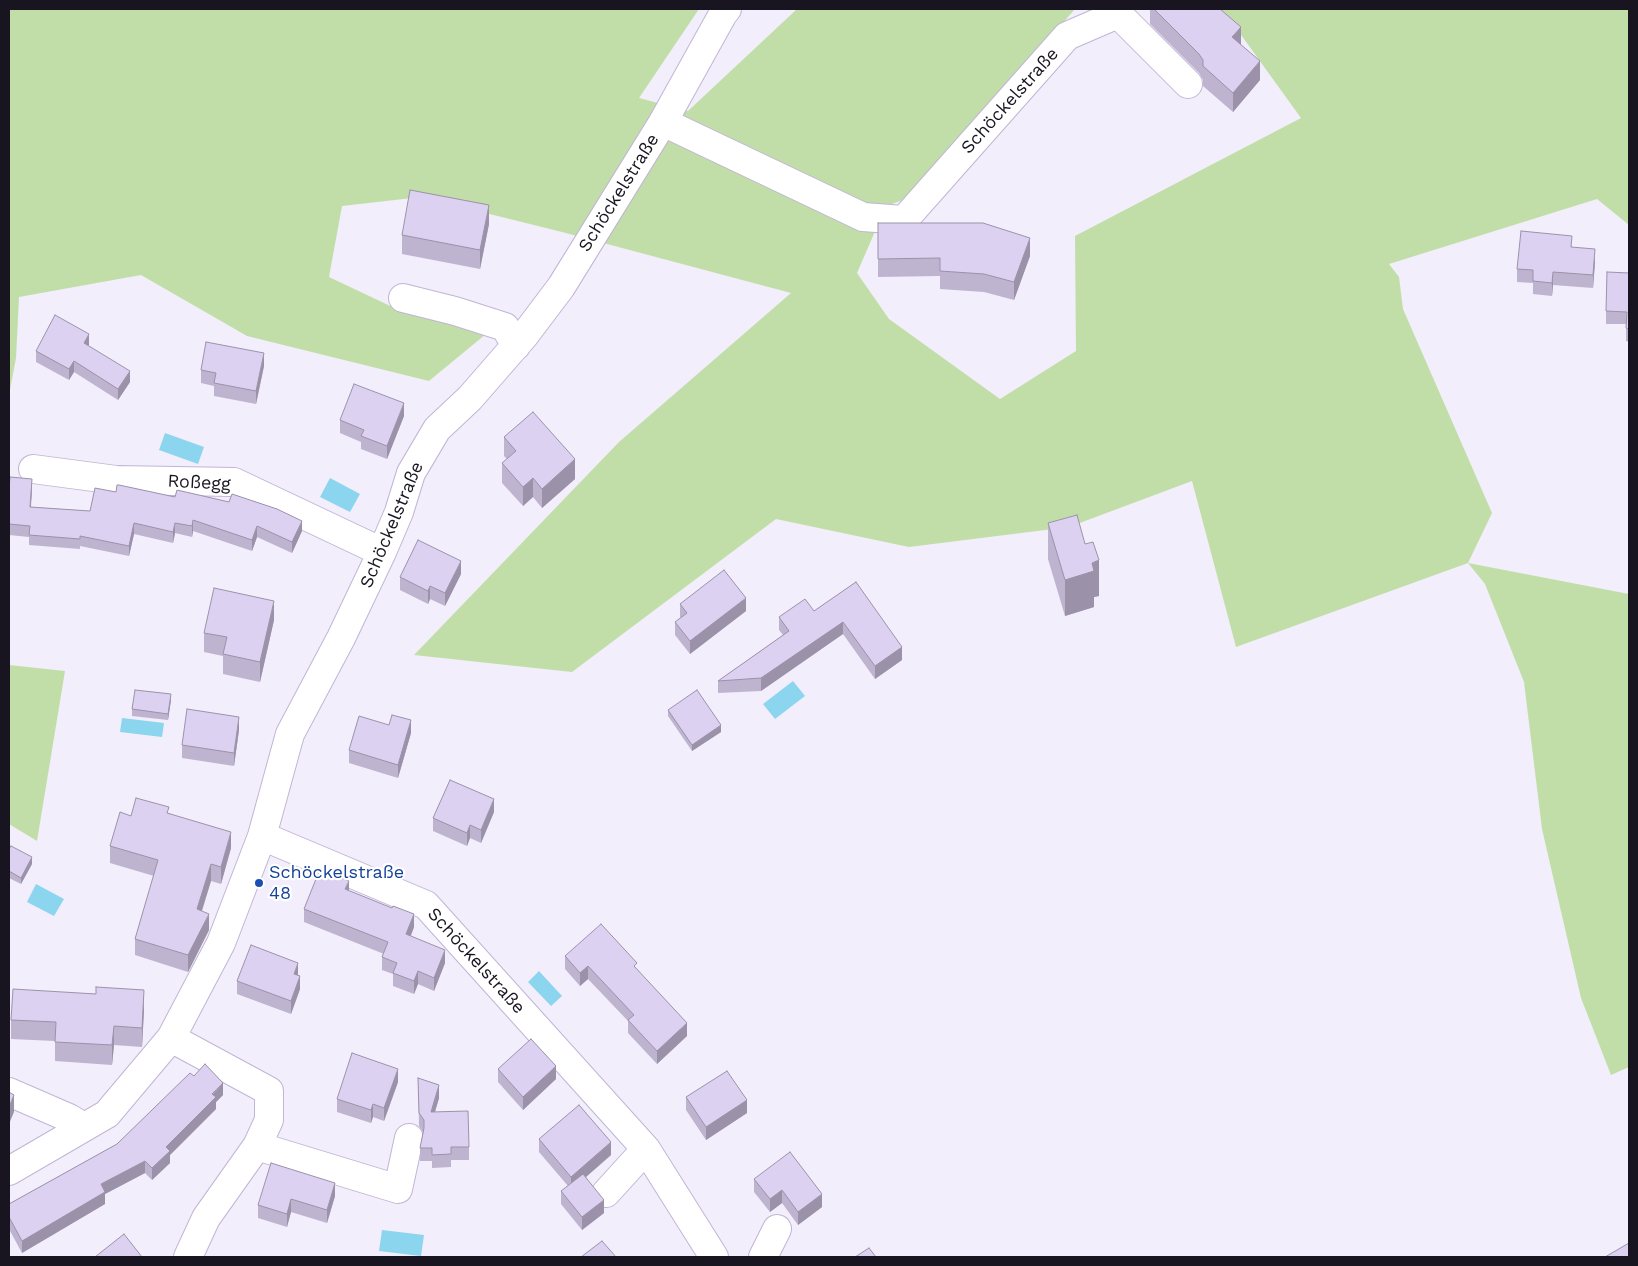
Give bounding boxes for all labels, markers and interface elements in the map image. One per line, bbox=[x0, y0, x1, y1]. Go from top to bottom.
street label: Schöckelstraße bbox=[957, 44, 1063, 158]
street label: Schöckelstraße bbox=[574, 130, 664, 256]
street label: Schöckelstraße bbox=[356, 459, 428, 591]
street label: Roßegg bbox=[167, 471, 231, 495]
place label: Schöckelstraße 48 bbox=[269, 862, 404, 904]
marker: Schöckelstraße 48 bbox=[253, 877, 265, 889]
street label: Schöckelstraße bbox=[423, 904, 529, 1018]

